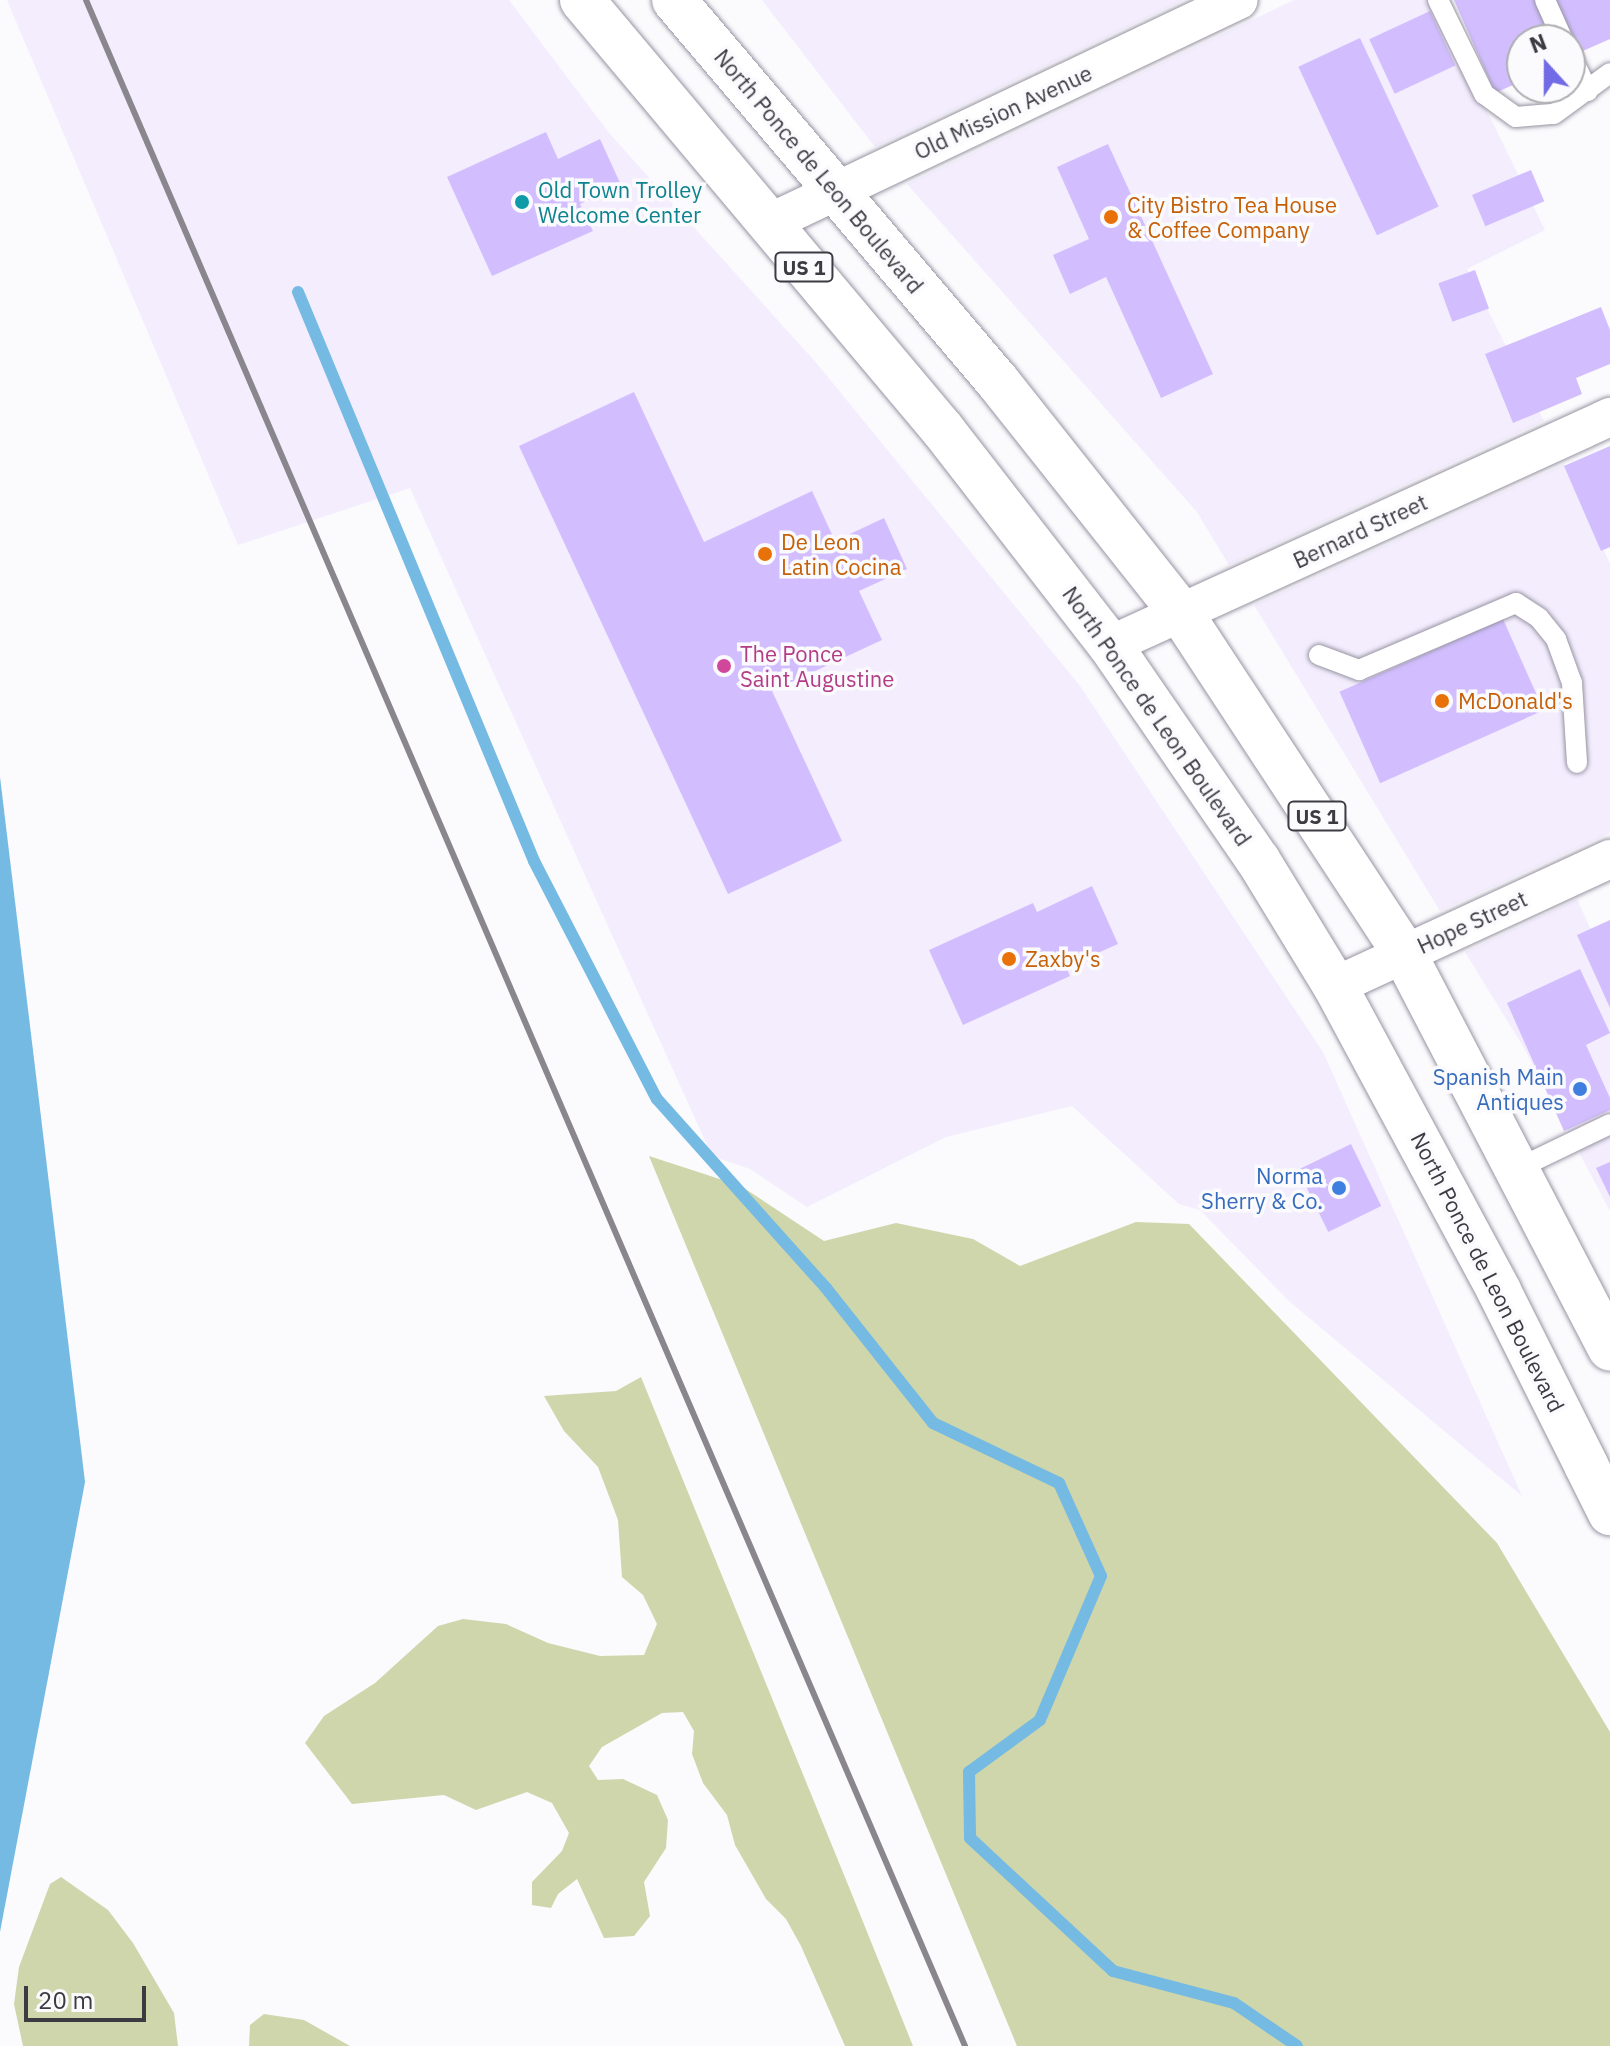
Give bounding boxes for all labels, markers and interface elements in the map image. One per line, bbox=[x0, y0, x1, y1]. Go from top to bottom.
north arrow bbox=[1506, 24, 1586, 104]
text: N bbox=[1525, 27, 1551, 59]
street label: North Ponce de Leon Boulevard bbox=[709, 44, 929, 298]
street label: Old Mission Avenue bbox=[910, 59, 1096, 165]
place label: Old Town Trolley Welcome Center bbox=[538, 176, 702, 228]
place label: City Bistro Tea House & Coffee Company bbox=[1127, 191, 1337, 242]
marker: Old Town Trolley Welcome Center bbox=[513, 193, 531, 211]
marker: City Bistro Tea House & Coffee Company bbox=[1102, 208, 1120, 226]
road number: US 1 bbox=[774, 251, 834, 283]
street label: Bernard Street bbox=[1289, 488, 1431, 574]
place label: De Leon Latin Cocina bbox=[781, 528, 901, 580]
marker: De Leon Latin Cocina bbox=[756, 545, 774, 563]
street label: North Ponce de Leon Boulevard bbox=[1057, 581, 1257, 851]
place label: The Ponce Saint Augustine bbox=[740, 640, 894, 692]
marker: The Ponce Saint Augustine bbox=[715, 657, 733, 675]
place label: McDonald's bbox=[1458, 688, 1573, 714]
marker: McDonald's bbox=[1433, 692, 1451, 710]
road number: US 1 bbox=[1287, 800, 1347, 832]
street label: Hope Street bbox=[1413, 885, 1531, 959]
place label: Zaxby's bbox=[1025, 946, 1101, 972]
marker: Zaxby's bbox=[1000, 950, 1018, 968]
place label: Spanish Main Antiques bbox=[1433, 1063, 1564, 1114]
marker: Spanish Main Antiques bbox=[1571, 1080, 1589, 1098]
street label: North Ponce de Leon Boulevard bbox=[1406, 1128, 1570, 1416]
place label: Norma Sherry & Co. bbox=[1201, 1162, 1323, 1214]
marker: Norma Sherry & Co. bbox=[1330, 1179, 1348, 1197]
scale bar bbox=[28, 1970, 150, 2020]
text: 20 m bbox=[38, 1984, 93, 2016]

